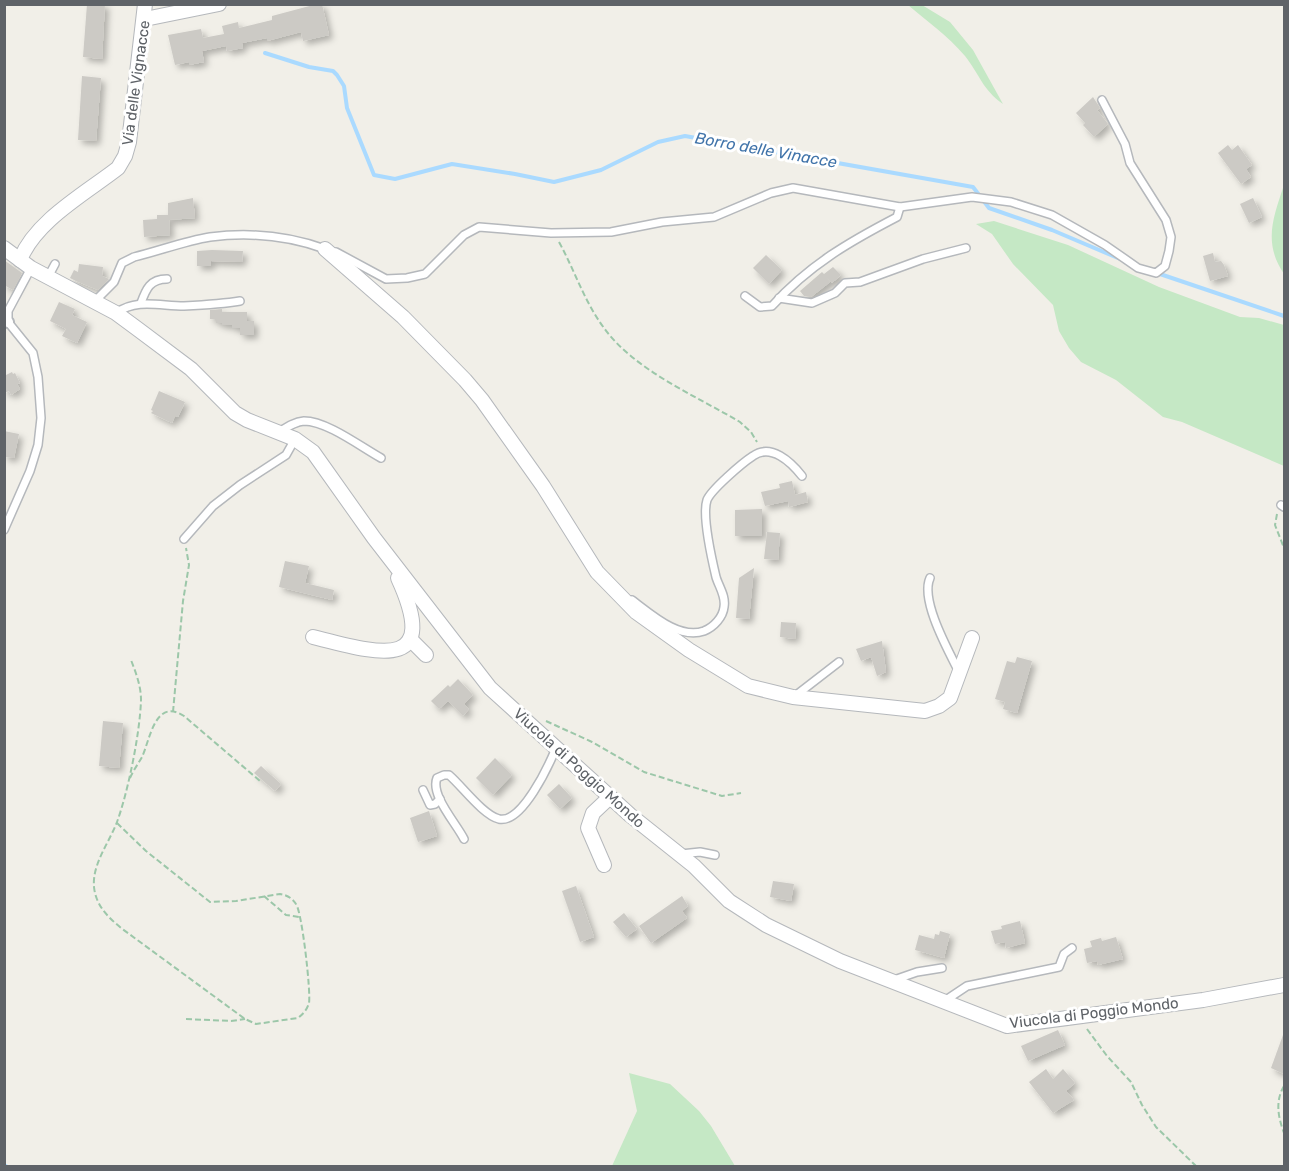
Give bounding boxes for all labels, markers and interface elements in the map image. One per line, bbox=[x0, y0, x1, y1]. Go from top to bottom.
street label: Via delle Vignacce bbox=[118, 19, 154, 147]
water label: Borro delle Vinacce bbox=[694, 128, 839, 172]
street label: Viucola di Poggio Mondo bbox=[510, 704, 648, 832]
street label: Viucola di Poggio Mondo bbox=[1008, 994, 1180, 1032]

